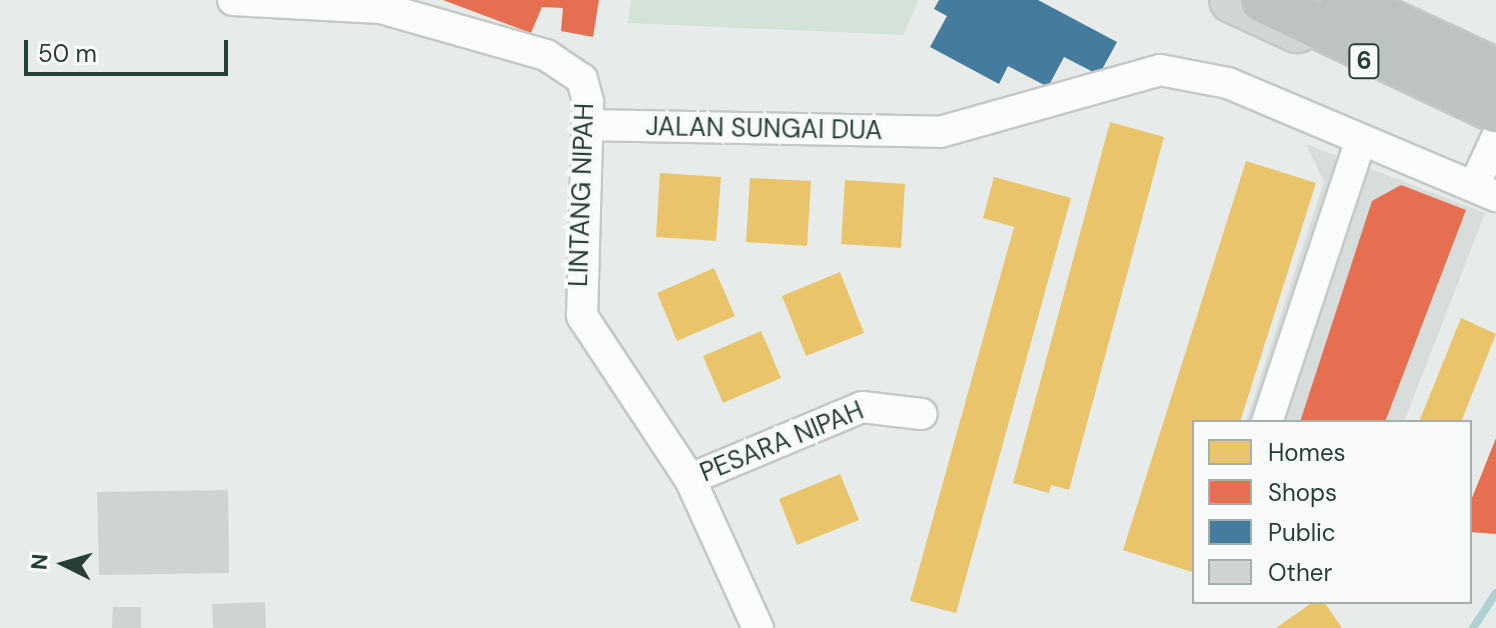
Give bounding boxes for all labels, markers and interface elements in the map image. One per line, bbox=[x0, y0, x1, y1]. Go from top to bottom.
scale bar bbox=[28, 24, 232, 74]
text: 50 m bbox=[38, 38, 97, 69]
road number: 6 bbox=[1348, 41, 1380, 81]
street label: LINTANG NIPAH bbox=[563, 103, 601, 287]
street label: JALAN SUNGAI DUA bbox=[645, 111, 883, 147]
street label: PESARA NIPAH bbox=[696, 395, 868, 489]
legend bbox=[1192, 420, 1472, 604]
text: Homes bbox=[1268, 437, 1346, 468]
text: Shops bbox=[1268, 477, 1337, 508]
text: Public bbox=[1268, 517, 1336, 548]
north arrow bbox=[24, 524, 104, 604]
text: N bbox=[24, 553, 55, 571]
text: Other bbox=[1268, 557, 1332, 588]

